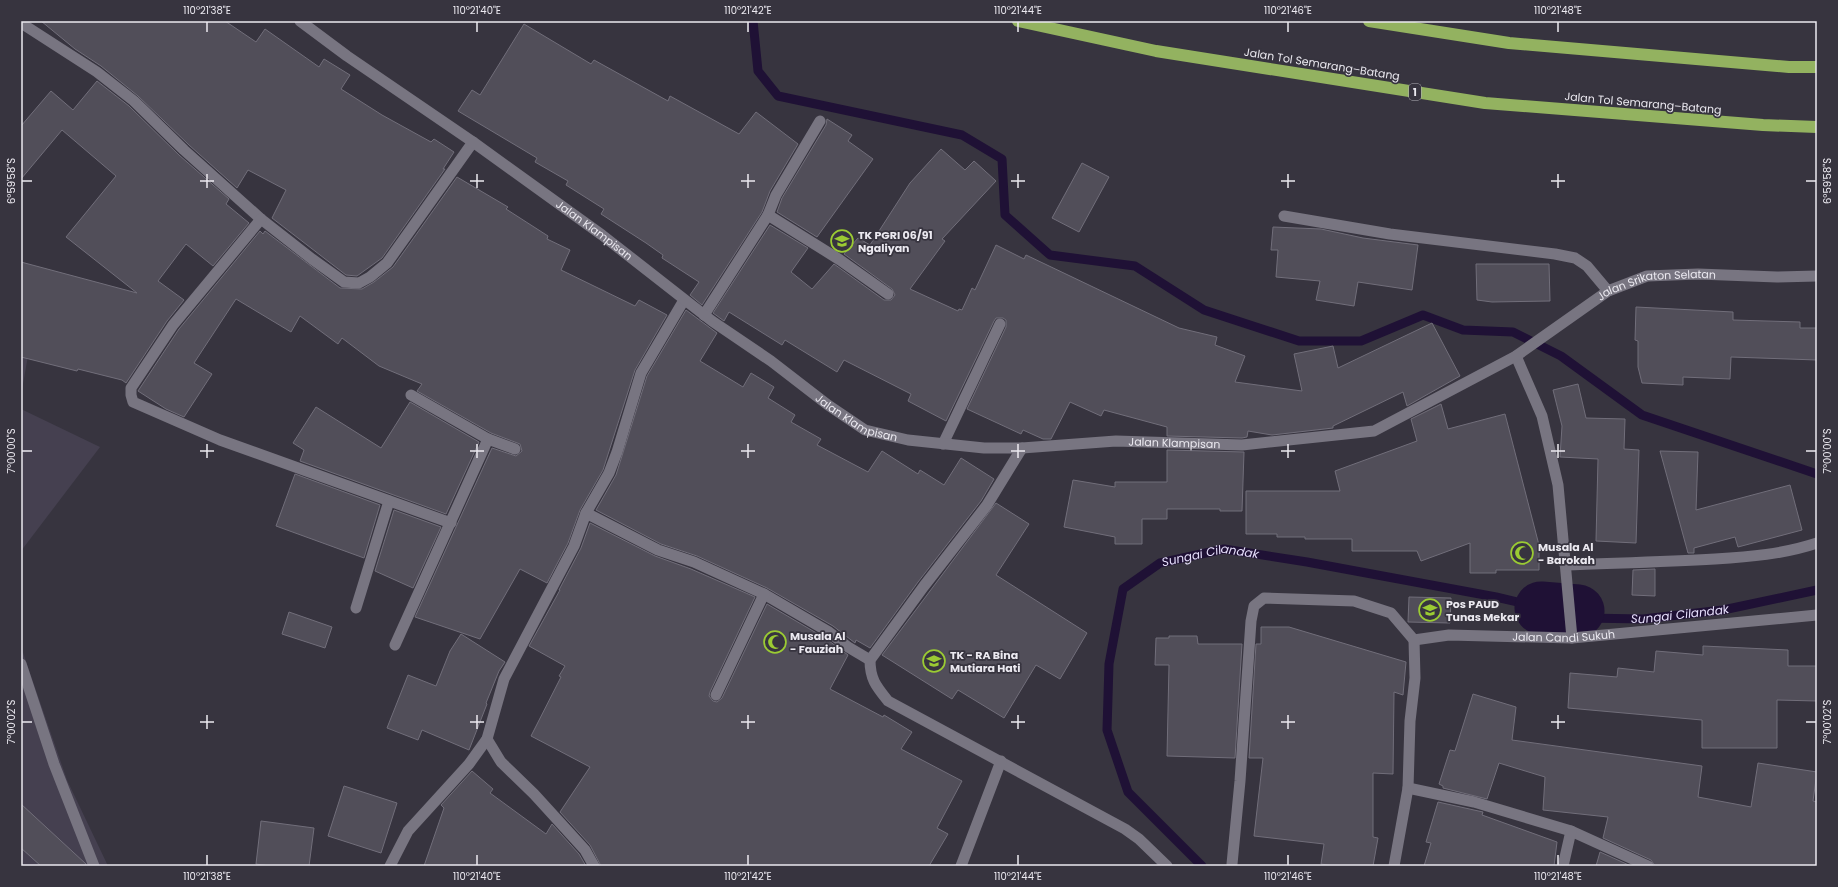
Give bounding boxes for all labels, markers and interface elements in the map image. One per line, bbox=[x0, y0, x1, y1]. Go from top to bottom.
text: 110°21'38"E bbox=[183, 3, 231, 18]
text: 110°21'40"E bbox=[453, 3, 501, 18]
text: 110°21'42"E bbox=[724, 3, 772, 18]
text: 110°21'44"E bbox=[994, 3, 1042, 18]
text: 110°21'46"E bbox=[1264, 3, 1312, 18]
text: 110°21'48"E bbox=[1534, 3, 1582, 18]
street label: Jalan Tol Semarang–Batang bbox=[1243, 44, 1401, 84]
road number: 1 bbox=[1409, 84, 1421, 100]
street label: Jalan Tol Semarang–Batang bbox=[1564, 88, 1722, 118]
text: 6°59'58"S bbox=[4, 158, 19, 204]
text: 6°59'58"S bbox=[1820, 158, 1835, 204]
street label: Jalan Klampisan bbox=[553, 196, 636, 264]
place label: TK PGRI 06/91 Ngaliyan bbox=[858, 227, 933, 256]
school or university icon: TK PGRI 06/91 Ngaliyan bbox=[829, 228, 855, 254]
street label: Jalan Srikaton Selatan bbox=[1594, 266, 1716, 304]
street label: Jalan Klampisan bbox=[812, 390, 899, 445]
text: 7°00'00"S bbox=[4, 428, 19, 474]
text: 7°00'00"S bbox=[1820, 428, 1835, 474]
street label: Jalan Klampisan bbox=[1128, 433, 1221, 452]
place label: Musala Al - Barokah bbox=[1538, 539, 1595, 568]
water label: Sungai Cilandak bbox=[1160, 540, 1261, 570]
mosque icon: Musala Al - Barokah bbox=[1509, 540, 1535, 566]
place label: Pos PAUD Tunas Mekar bbox=[1446, 596, 1519, 625]
school or university icon: Pos PAUD Tunas Mekar bbox=[1417, 597, 1443, 623]
water label: Sungai Cilandak bbox=[1631, 600, 1731, 627]
street label: Jalan Candi Sukuh bbox=[1512, 626, 1616, 646]
place label: Musala Al - Fauziah bbox=[790, 628, 846, 657]
mosque icon: Musala Al - Fauziah bbox=[762, 629, 788, 655]
place label: TK - RA Bina Mutiara Hati bbox=[950, 647, 1020, 676]
school or university icon: TK - RA Bina Mutiara Hati bbox=[921, 648, 947, 674]
text: 7°00'02"S bbox=[4, 700, 19, 744]
text: 7°00'02"S bbox=[1820, 700, 1835, 744]
text: 110°21'38"E bbox=[183, 869, 231, 884]
text: 110°21'40"E bbox=[453, 869, 501, 884]
text: 110°21'42"E bbox=[724, 869, 772, 884]
text: 110°21'44"E bbox=[994, 869, 1042, 884]
text: 110°21'46"E bbox=[1264, 869, 1312, 884]
text: 110°21'48"E bbox=[1534, 869, 1582, 884]

